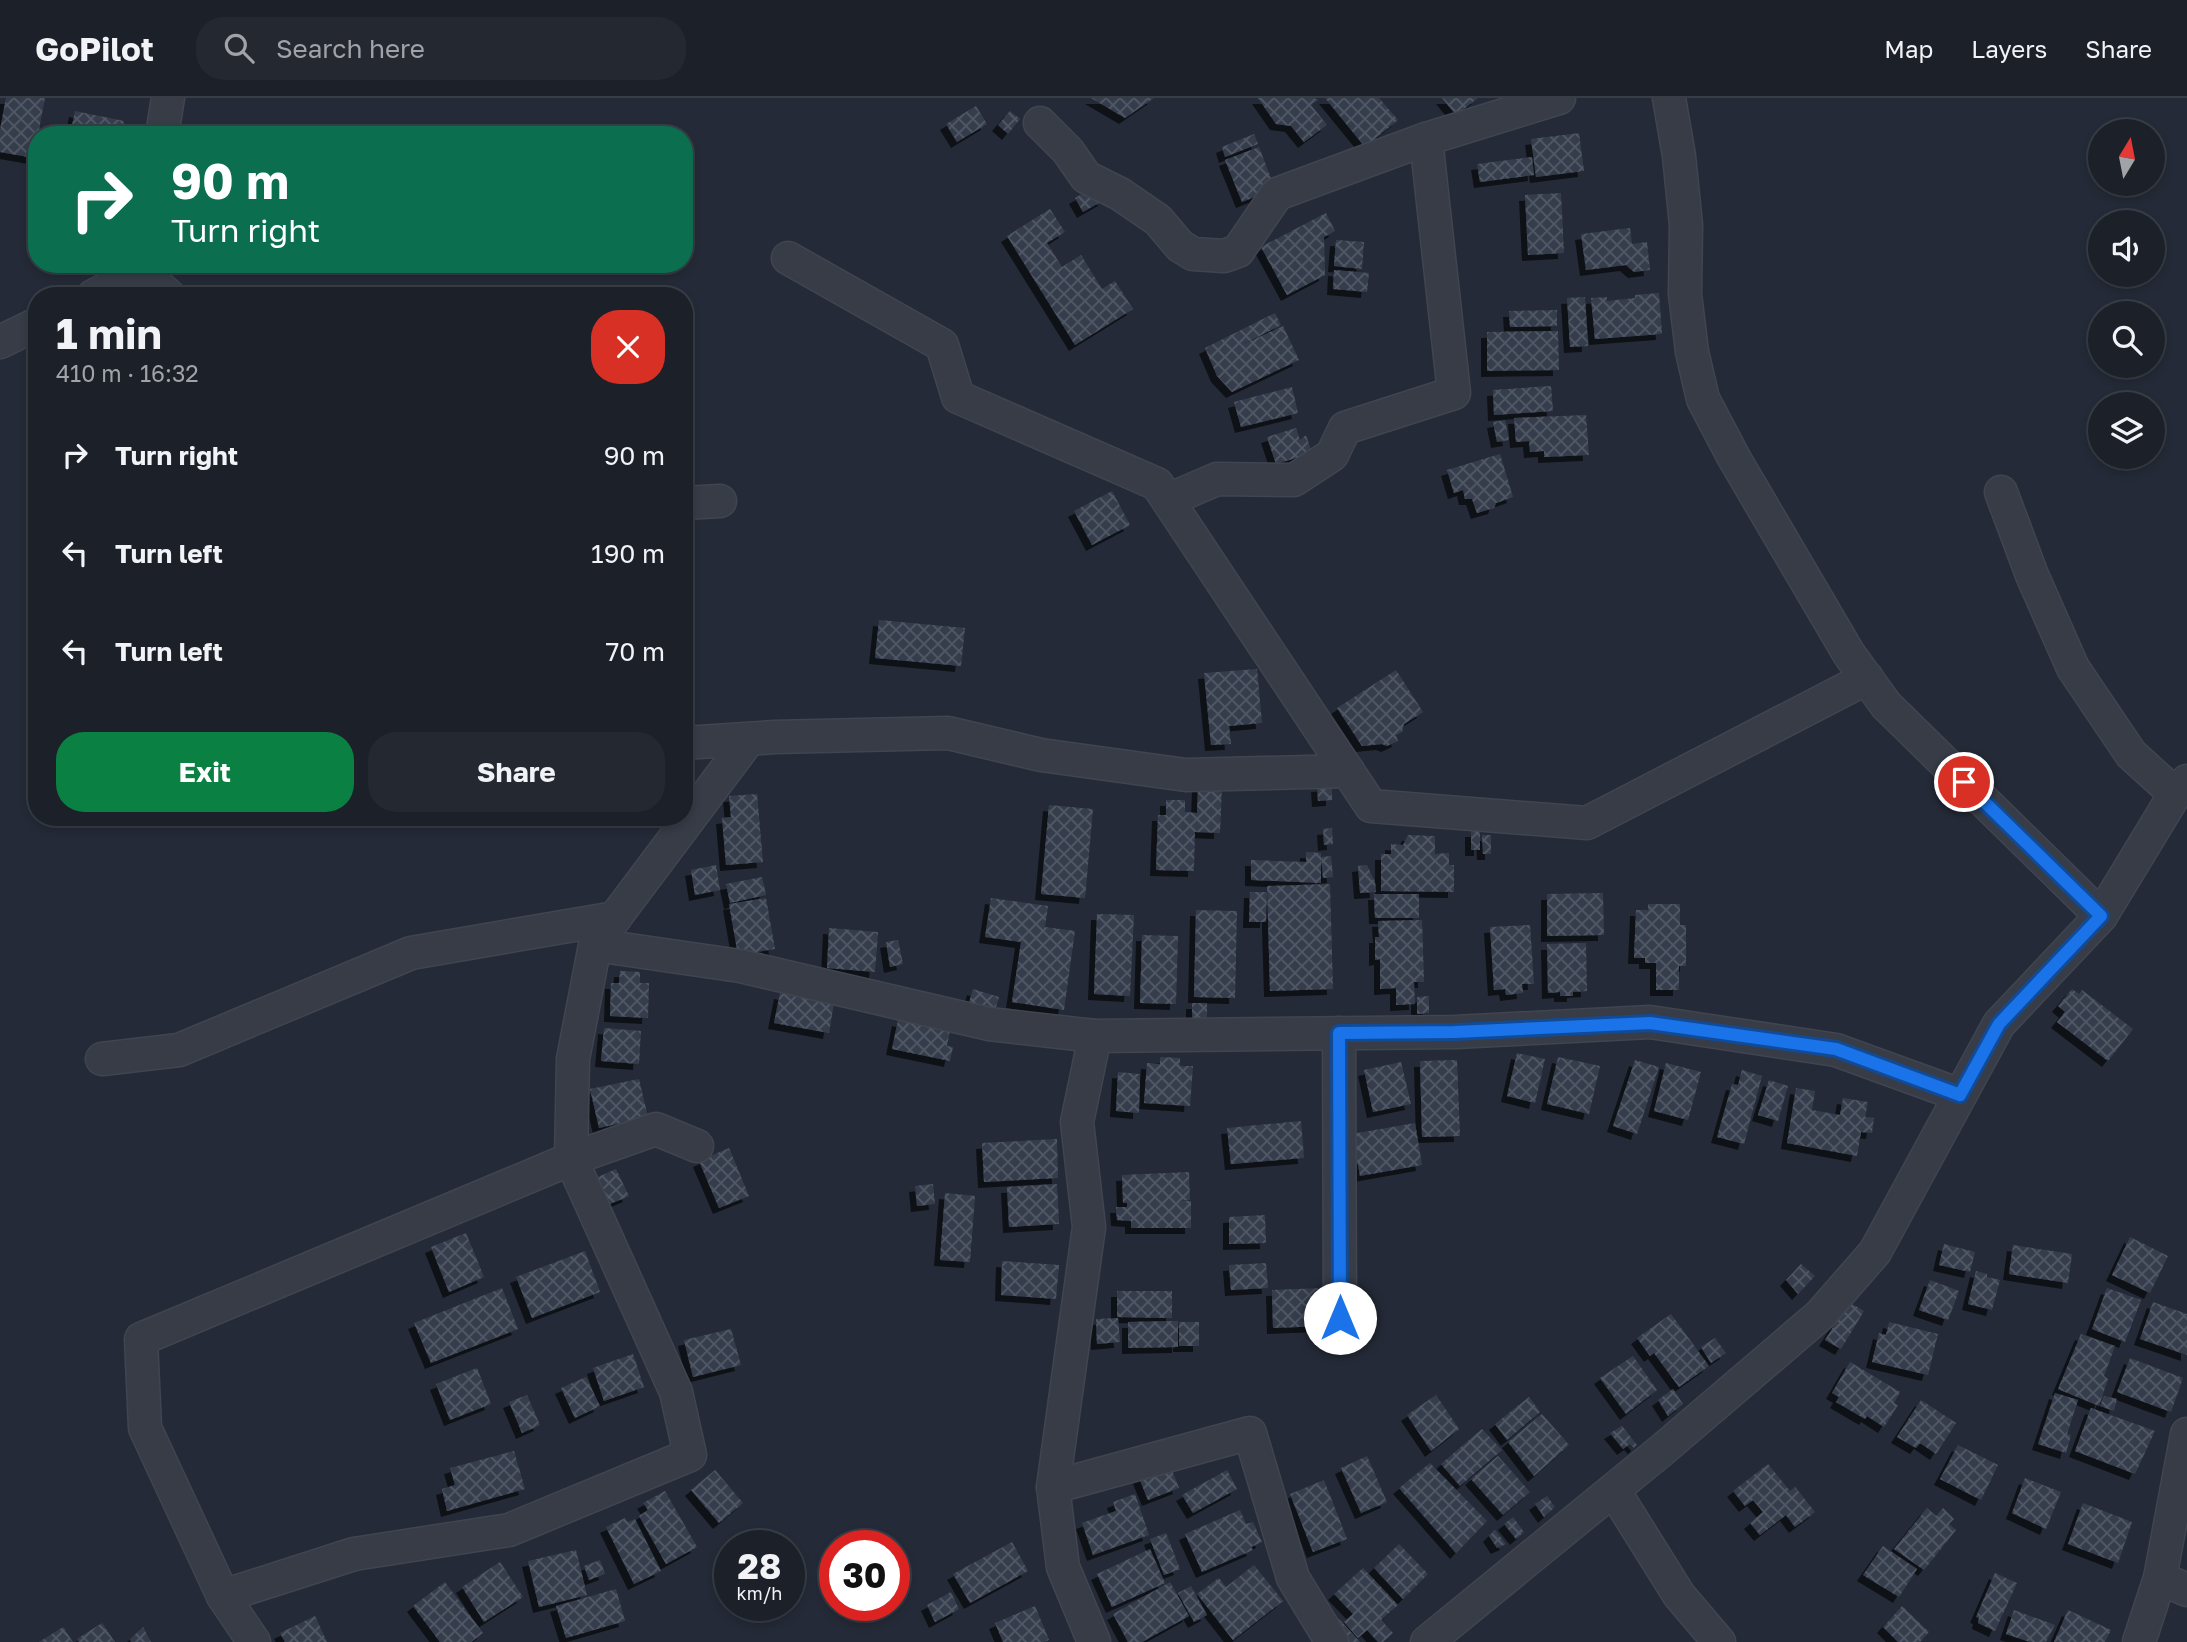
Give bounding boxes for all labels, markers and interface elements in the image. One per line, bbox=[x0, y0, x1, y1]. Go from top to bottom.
search box bbox=[196, 17, 686, 80]
text: GoPilot bbox=[35, 29, 154, 68]
icon: search bbox=[220, 29, 258, 67]
text: Search here bbox=[276, 33, 425, 64]
text: Map bbox=[1884, 34, 1933, 63]
text: Layers bbox=[1971, 34, 2047, 63]
text: Share bbox=[2085, 34, 2152, 63]
north arrow bbox=[2088, 119, 2165, 196]
map controls bbox=[2088, 119, 2165, 469]
text: 90 m bbox=[171, 151, 289, 210]
icon: right bbox=[56, 154, 147, 245]
button: sound bbox=[2088, 210, 2165, 287]
text: Turn right bbox=[171, 211, 320, 249]
button: search bbox=[2088, 301, 2165, 378]
text: 1 min bbox=[56, 308, 162, 358]
button: close bbox=[591, 310, 665, 384]
text: 410 m · 16:32 bbox=[56, 359, 199, 387]
button: layers bbox=[2088, 392, 2165, 469]
icon: right bbox=[56, 436, 94, 474]
text: Turn right bbox=[115, 440, 238, 471]
text: 90 m bbox=[604, 440, 665, 471]
icon: left bbox=[56, 534, 94, 572]
text: Turn left bbox=[115, 538, 223, 569]
text: 190 m bbox=[591, 538, 665, 569]
icon: left bbox=[56, 632, 94, 670]
text: Turn left bbox=[115, 636, 223, 667]
text: 70 m bbox=[606, 636, 665, 667]
button: Exit bbox=[56, 732, 354, 812]
button: Share bbox=[368, 732, 665, 812]
pin bbox=[1934, 752, 1994, 812]
icon: arrive bbox=[1945, 763, 1983, 801]
position arrow bbox=[1303, 1281, 1377, 1355]
speed limit sign: 30 bbox=[819, 1530, 910, 1621]
text: 28 bbox=[738, 1545, 781, 1587]
text: km/h bbox=[737, 1582, 782, 1604]

